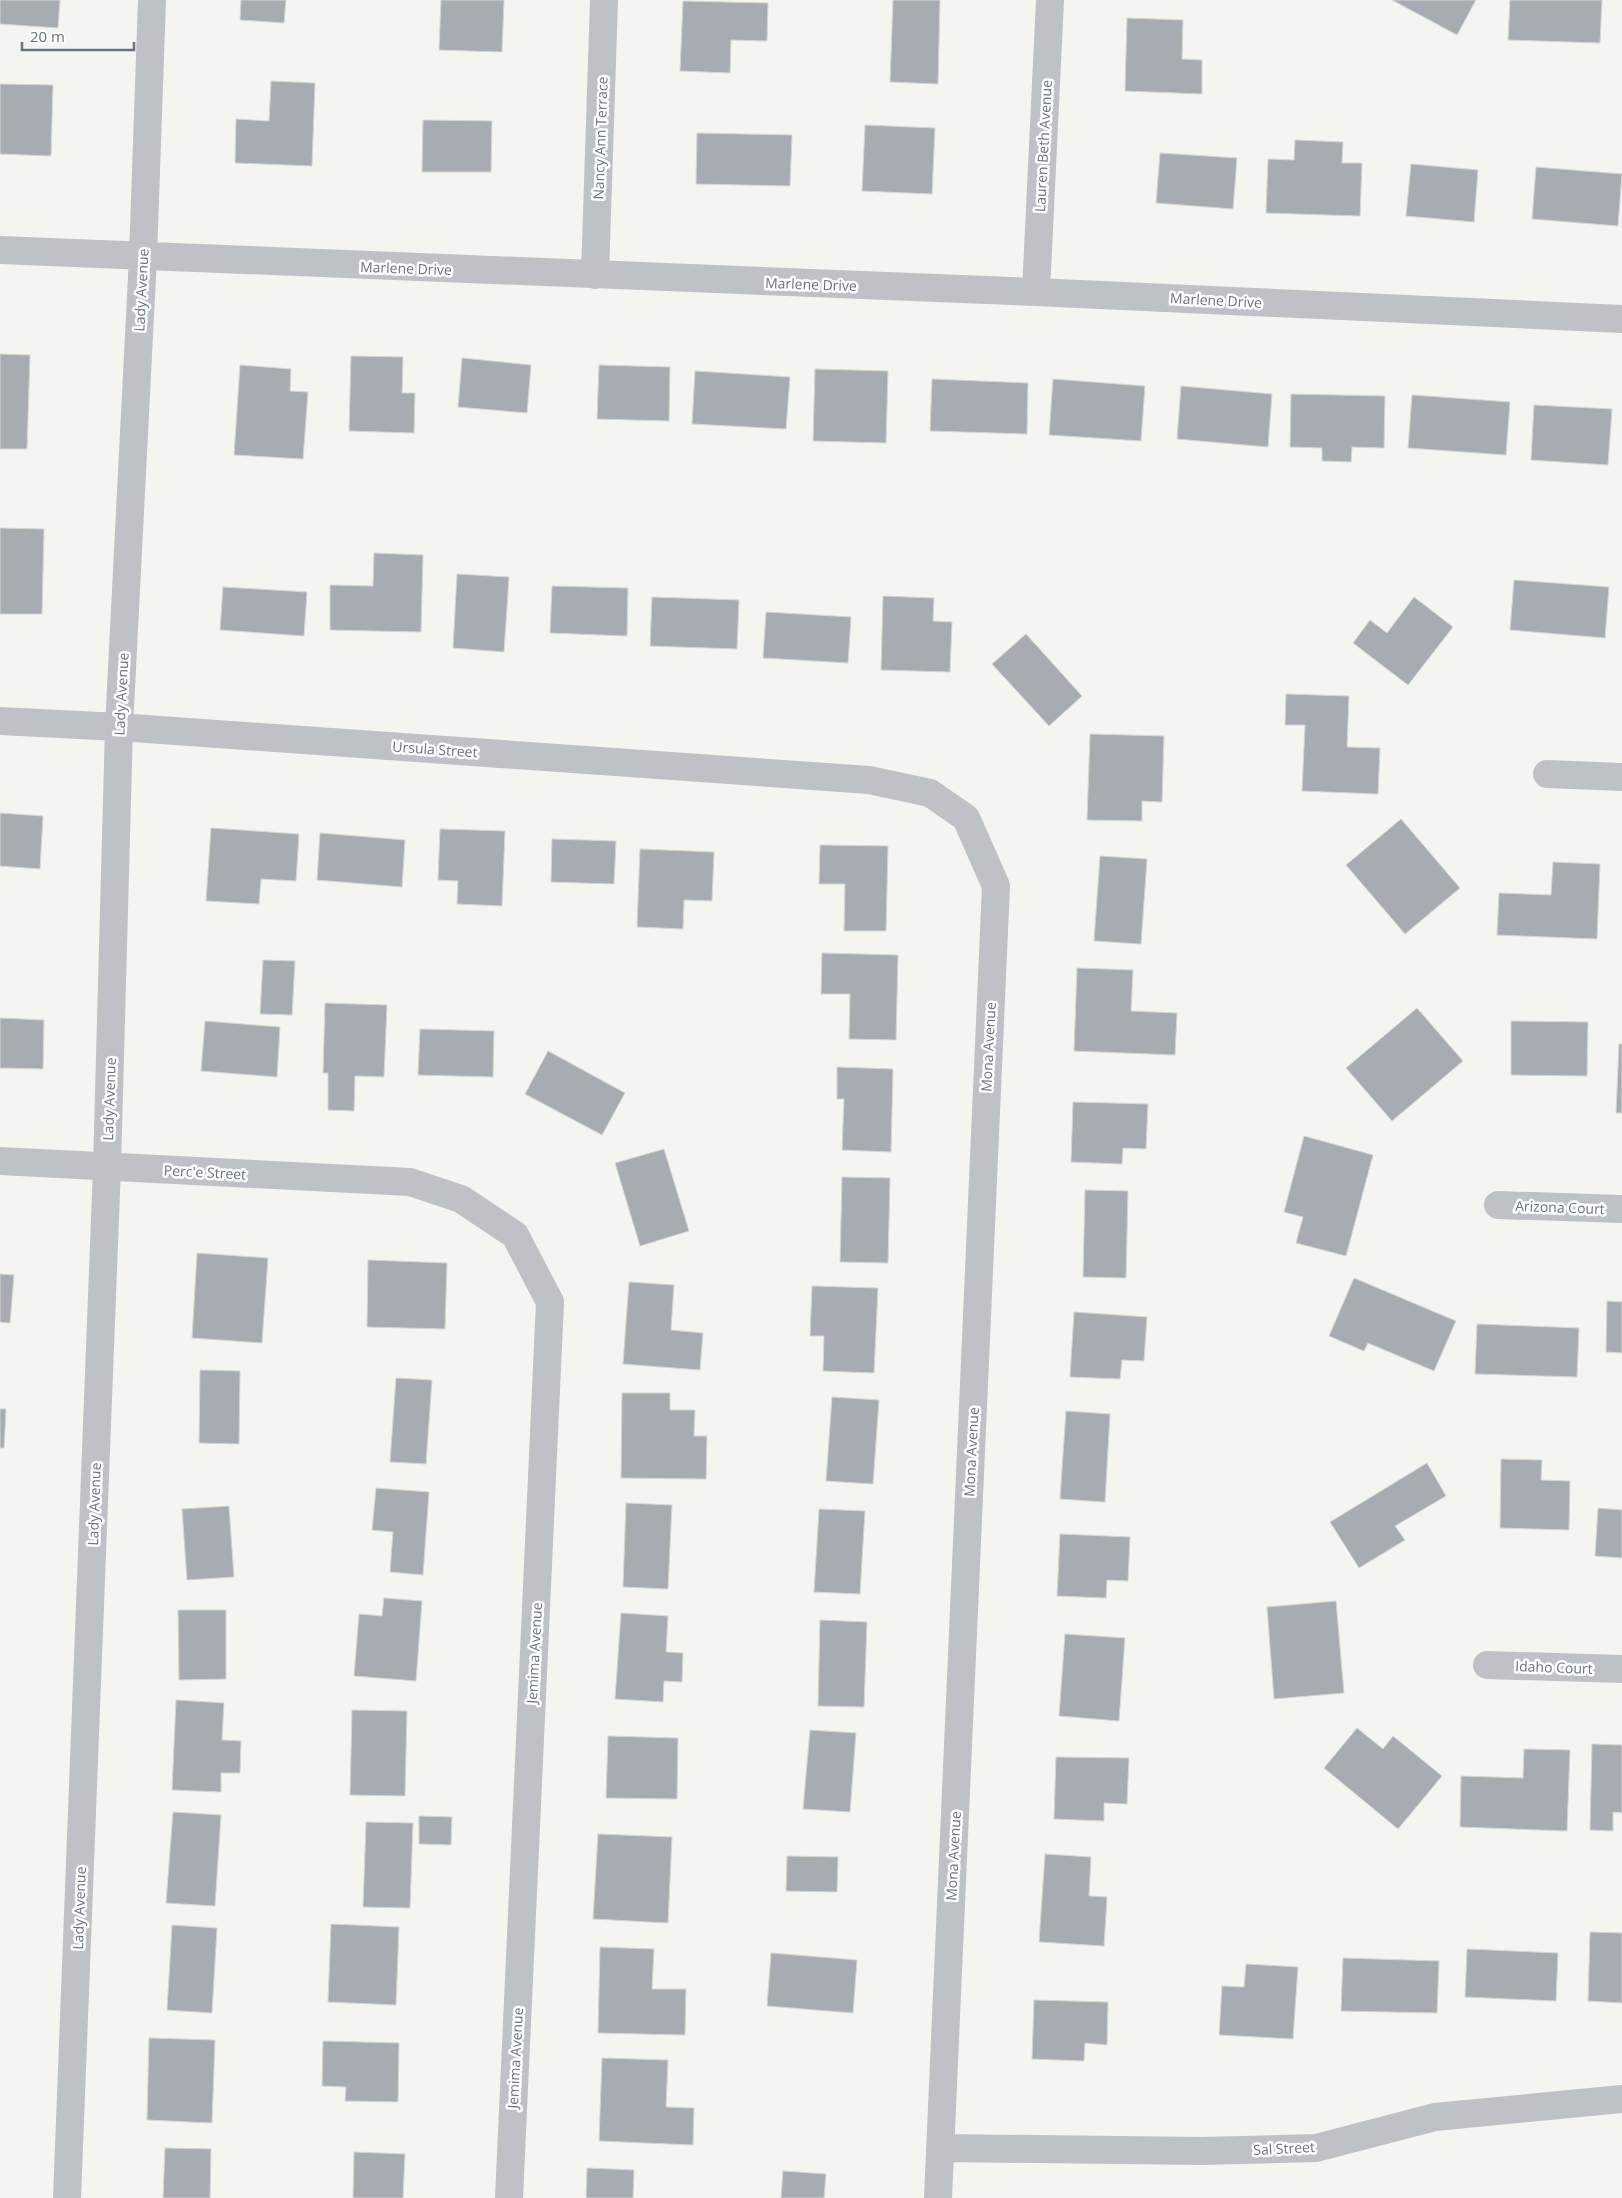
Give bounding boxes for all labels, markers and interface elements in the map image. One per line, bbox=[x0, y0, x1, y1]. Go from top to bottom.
scale bar bbox=[22, 20, 135, 52]
text: 20 m bbox=[30, 26, 65, 46]
street label: Nancy Ann Terrace bbox=[588, 76, 612, 200]
street label: Lauren Beth Avenue bbox=[1030, 79, 1056, 213]
street label: Lady Avenue bbox=[129, 248, 153, 332]
street label: Marlene Drive bbox=[360, 257, 452, 279]
street label: Marlene Drive bbox=[765, 273, 857, 295]
street label: Marlene Drive bbox=[1170, 288, 1262, 312]
street label: Lady Avenue bbox=[109, 652, 133, 736]
street label: Ursula Street bbox=[392, 737, 478, 761]
street label: Mona Avenue bbox=[976, 1002, 1000, 1092]
street label: Lady Avenue bbox=[98, 1057, 120, 1141]
street label: Perc'e Street bbox=[163, 1160, 247, 1184]
street label: Arizona Court bbox=[1515, 1196, 1605, 1218]
street label: Mona Avenue bbox=[959, 1407, 983, 1497]
street label: Lady Avenue bbox=[83, 1462, 105, 1546]
street label: Jemima Avenue bbox=[522, 1602, 546, 1706]
street label: Idaho Court bbox=[1515, 1656, 1593, 1678]
street label: Mona Avenue bbox=[941, 1811, 965, 1901]
street label: Lady Avenue bbox=[68, 1866, 90, 1950]
street label: Jemima Avenue bbox=[503, 2007, 527, 2111]
street label: Sal Street bbox=[1253, 2137, 1315, 2159]

